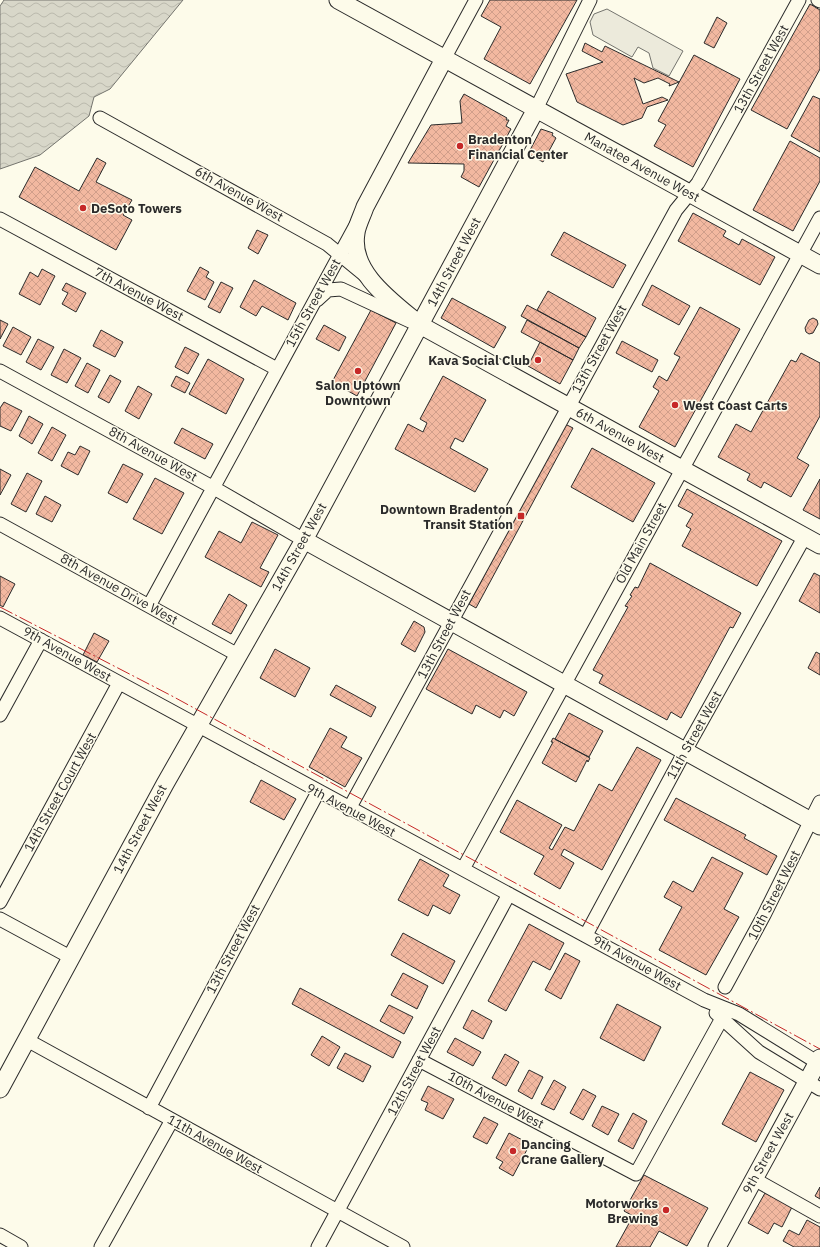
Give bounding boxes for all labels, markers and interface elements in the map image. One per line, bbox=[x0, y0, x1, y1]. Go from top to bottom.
street label: 13th Street West bbox=[730, 22, 792, 116]
street label: Manatee Avenue West bbox=[581, 128, 703, 206]
place label: Bradenton Financial Center bbox=[468, 131, 568, 163]
marker: Bradenton Financial Center bbox=[455, 141, 465, 151]
street label: 6th Avenue West bbox=[192, 163, 286, 225]
place label: DeSoto Towers bbox=[91, 200, 182, 217]
marker: DeSoto Towers bbox=[78, 203, 88, 213]
street label: 14th Street West bbox=[423, 214, 485, 310]
street label: 15th Street West bbox=[282, 256, 344, 350]
street label: 7th Avenue West bbox=[91, 263, 187, 325]
street label: 13th Street West bbox=[568, 302, 630, 396]
place label: Kava Social Club bbox=[428, 352, 530, 369]
marker: Kava Social Club bbox=[533, 355, 543, 365]
marker: Salon Uptown Downtown bbox=[353, 366, 363, 376]
place label: Salon Uptown Downtown bbox=[315, 377, 401, 409]
place label: West Coast Carts bbox=[683, 397, 788, 414]
marker: West Coast Carts bbox=[670, 400, 680, 410]
street label: 6th Avenue West bbox=[573, 404, 667, 466]
street label: 8th Avenue West bbox=[106, 423, 200, 485]
street label: Old Main Street bbox=[612, 499, 670, 587]
street label: 14th Street West bbox=[268, 500, 330, 594]
place label: Downtown Bradenton Transit Station bbox=[380, 501, 513, 533]
marker: Downtown Bradenton Transit Station bbox=[516, 511, 526, 521]
street label: 8th Avenue Drive West bbox=[57, 550, 181, 628]
street label: 13th Street West bbox=[413, 586, 475, 682]
street label: 9th Avenue West bbox=[20, 623, 114, 685]
street label: 11th Street West bbox=[663, 688, 725, 782]
street label: 14th Street Court West bbox=[20, 729, 100, 855]
street label: 9th Avenue West bbox=[303, 779, 399, 841]
street label: 14th Street West bbox=[109, 781, 171, 877]
street label: 10th Street West bbox=[744, 847, 804, 943]
street label: 13th Street West bbox=[202, 901, 264, 997]
street label: 9th Avenue West bbox=[590, 932, 684, 994]
street label: 12th Street West bbox=[383, 1023, 445, 1119]
street label: 10th Avenue West bbox=[445, 1068, 547, 1132]
street label: 9th Street West bbox=[739, 1109, 797, 1197]
street label: 11th Avenue West bbox=[164, 1111, 266, 1177]
place label: Dancing Crane Gallery bbox=[521, 1136, 604, 1168]
marker: Dancing Crane Gallery bbox=[508, 1146, 518, 1156]
place label: Motorworks Brewing bbox=[585, 1195, 659, 1227]
marker: Motorworks Brewing bbox=[661, 1205, 671, 1215]

